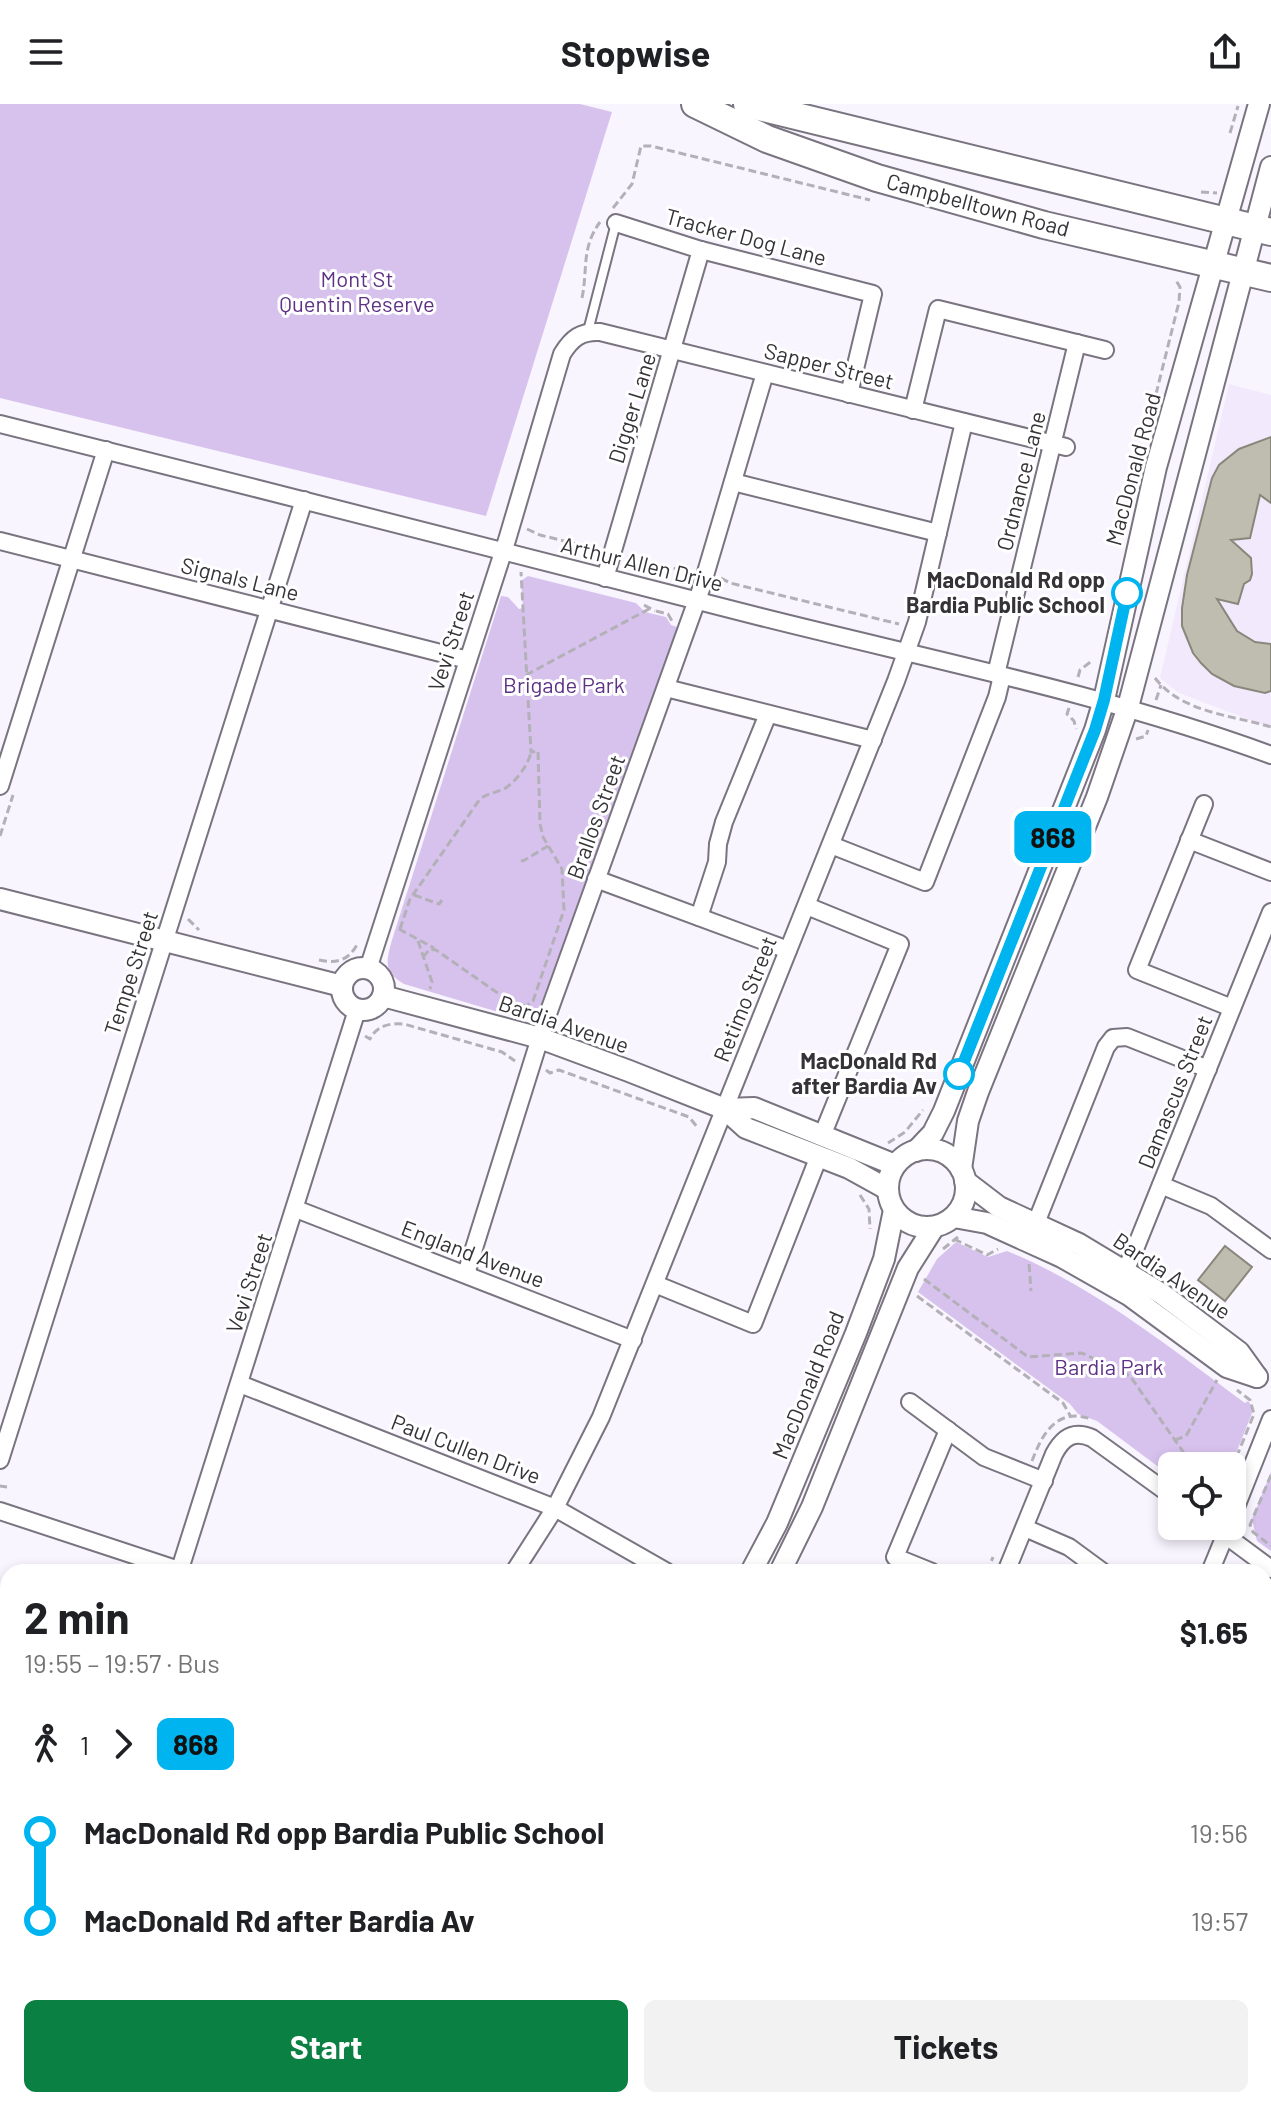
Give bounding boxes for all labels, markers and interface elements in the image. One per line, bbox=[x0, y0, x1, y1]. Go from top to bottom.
icon: menu bbox=[24, 30, 68, 74]
icon: share bbox=[1203, 30, 1247, 74]
text: Stopwise bbox=[561, 31, 710, 74]
street label: Campbelltown Road bbox=[884, 167, 1073, 241]
street label: Tracker Dog Lane bbox=[663, 202, 830, 270]
park label: Mont St Quentin Reserve bbox=[279, 265, 435, 316]
street label: Sapper Street bbox=[762, 336, 897, 394]
street label: Digger Lane bbox=[602, 349, 660, 466]
street label: MacDonald Road bbox=[1099, 389, 1165, 548]
street label: Ordnance Lane bbox=[990, 408, 1050, 553]
street label: Arthur Allen Drive bbox=[558, 530, 726, 596]
street label: Signals Lane bbox=[179, 551, 302, 605]
place label: MacDonald Rd opp Bardia Public School bbox=[906, 566, 1105, 617]
marker: MacDonald Rd opp Bardia Public School bbox=[1112, 578, 1142, 608]
street label: Vevi Street bbox=[422, 587, 478, 694]
park label: Brigade Park bbox=[503, 671, 625, 697]
street label: Brallos Street bbox=[561, 751, 630, 882]
line badge: 868 bbox=[1007, 811, 1099, 863]
text: 868 bbox=[1030, 820, 1076, 854]
street label: Tempe Street bbox=[98, 907, 162, 1038]
street label: Retimo Street bbox=[707, 932, 781, 1065]
street label: Bardia Avenue bbox=[496, 989, 633, 1057]
street label: Damascus Street bbox=[1131, 1011, 1217, 1172]
place label: MacDonald Rd after Bardia Av bbox=[792, 1047, 937, 1098]
marker: MacDonald Rd after Bardia Av bbox=[944, 1059, 974, 1089]
street label: England Avenue bbox=[398, 1214, 549, 1292]
street label: Bardia Avenue bbox=[1109, 1226, 1236, 1324]
street label: Vevi Street bbox=[220, 1229, 276, 1336]
street label: MacDonald Road bbox=[766, 1307, 849, 1462]
park label: Bardia Park bbox=[1054, 1353, 1164, 1379]
street label: Paul Cullen Drive bbox=[388, 1408, 545, 1488]
map controls bbox=[1158, 1452, 1246, 1540]
button: locate bbox=[1158, 1452, 1246, 1540]
text: 2 min bbox=[24, 1590, 129, 1643]
text: $1.65 bbox=[1180, 1614, 1248, 1650]
text: 19:55 – 19:57 · Bus bbox=[24, 1647, 220, 1678]
icon: walk bbox=[24, 1722, 68, 1766]
icon: forward bbox=[101, 1722, 145, 1766]
text: 868 bbox=[173, 1727, 218, 1761]
text: 1 bbox=[80, 1729, 89, 1760]
text: MacDonald Rd opp Bardia Public School bbox=[84, 1814, 604, 1850]
text: 19:56 bbox=[1190, 1817, 1248, 1848]
text: MacDonald Rd after Bardia Av bbox=[84, 1902, 475, 1938]
text: 19:57 bbox=[1191, 1905, 1248, 1936]
button: Start bbox=[24, 2000, 628, 2092]
button: Tickets bbox=[644, 2000, 1248, 2092]

